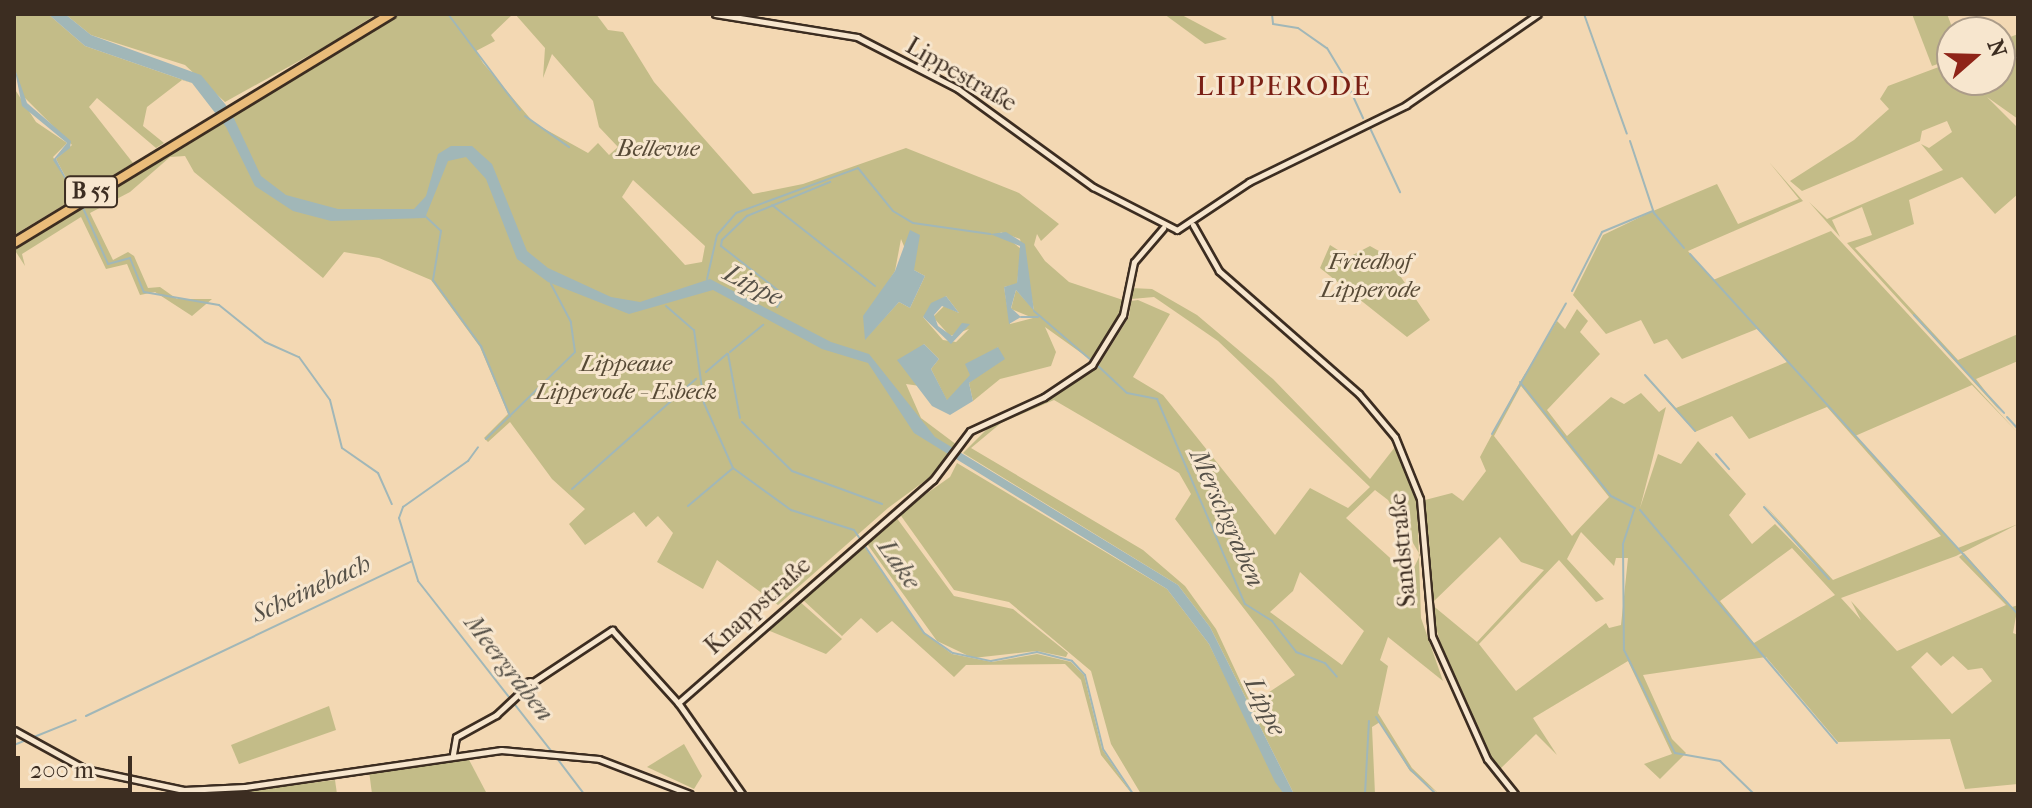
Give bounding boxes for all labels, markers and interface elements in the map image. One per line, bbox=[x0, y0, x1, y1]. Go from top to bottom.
north arrow bbox=[1936, 16, 2016, 96]
street label: Lippestraße bbox=[900, 32, 1022, 118]
text: N bbox=[1982, 36, 2012, 61]
district label: LIPPERODE bbox=[1196, 69, 1372, 103]
park label: Bellevue bbox=[617, 135, 699, 163]
road number: B 55 bbox=[63, 174, 119, 210]
park label: Friedhof Lipperode bbox=[1320, 248, 1420, 304]
water label: Lippe bbox=[719, 257, 787, 313]
park label: Lippeaue Lipperode - Esbeck bbox=[535, 350, 717, 406]
water label: Merschgraben bbox=[1183, 444, 1271, 592]
street label: Sandstraße bbox=[1384, 492, 1422, 608]
water label: Lake bbox=[871, 533, 927, 595]
water label: Scheinebach bbox=[247, 548, 375, 630]
street label: Knappstraße bbox=[699, 551, 817, 661]
water label: Meergraben bbox=[458, 608, 560, 728]
water label: Lippe bbox=[1238, 672, 1292, 740]
scale bar bbox=[20, 740, 136, 790]
text: 200 m bbox=[30, 756, 94, 784]

